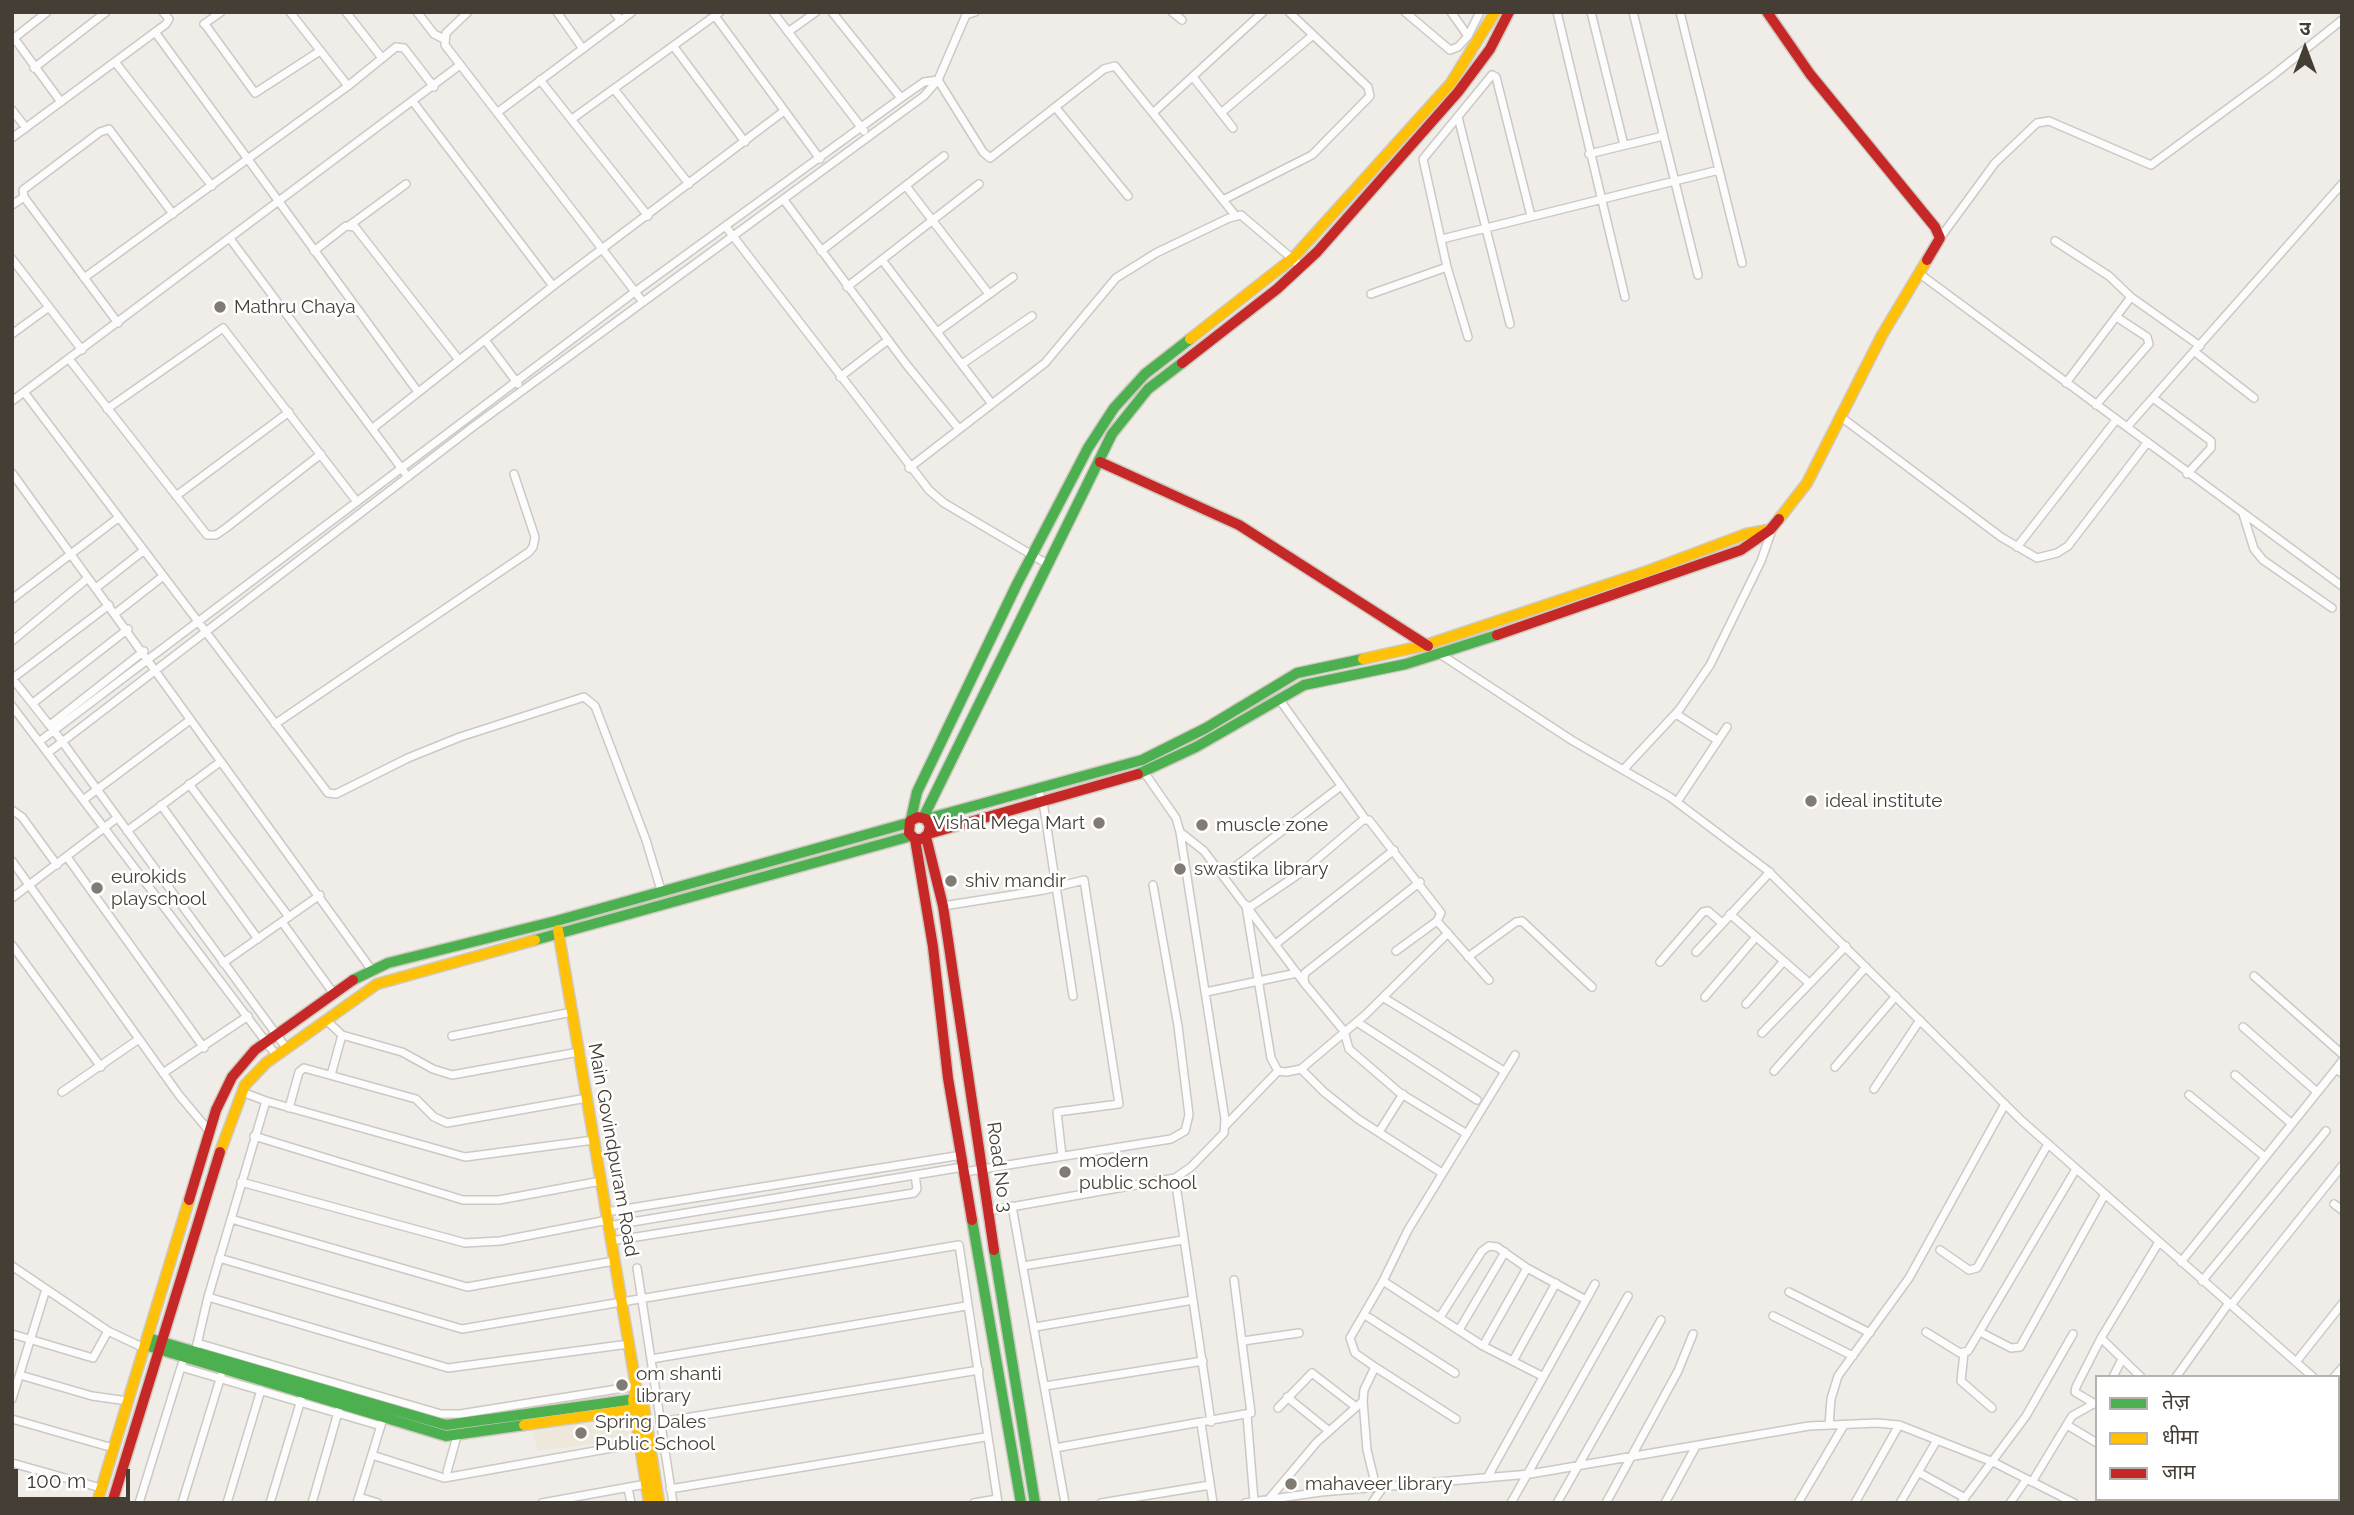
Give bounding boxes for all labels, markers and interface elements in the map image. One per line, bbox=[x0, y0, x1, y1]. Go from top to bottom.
north arrow bbox=[2270, 14, 2340, 84]
text: उ bbox=[2299, 17, 2311, 39]
place label: Mathru Chaya bbox=[234, 296, 356, 318]
marker: Mathru Chaya bbox=[212, 299, 228, 315]
place label: ideal institute bbox=[1825, 790, 1942, 812]
marker: ideal institute bbox=[1803, 793, 1819, 809]
place label: Vishal Mega Mart bbox=[933, 812, 1085, 834]
place label: muscle zone bbox=[1216, 814, 1328, 836]
marker: Vishal Mega Mart bbox=[1091, 815, 1107, 831]
marker: muscle zone bbox=[1194, 817, 1210, 833]
place label: swastika library bbox=[1194, 858, 1328, 880]
marker: swastika library bbox=[1172, 861, 1188, 877]
place label: eurokids playschool bbox=[111, 866, 206, 910]
place label: shiv mandir bbox=[965, 870, 1066, 892]
marker: shiv mandir bbox=[943, 873, 959, 889]
marker: eurokids playschool bbox=[89, 880, 105, 896]
street label: Main Govindpuram Road bbox=[583, 1041, 643, 1259]
street label: Road No 3 bbox=[981, 1120, 1017, 1214]
place label: modern public school bbox=[1079, 1150, 1197, 1194]
marker: modern public school bbox=[1057, 1164, 1073, 1180]
place label: om shanti library bbox=[636, 1363, 722, 1407]
legend bbox=[2095, 1375, 2340, 1501]
marker: om shanti library bbox=[614, 1377, 630, 1393]
text: तेज़ bbox=[2162, 1389, 2190, 1414]
place label: Spring Dales Public School bbox=[595, 1411, 715, 1455]
text: धीमा bbox=[2162, 1424, 2198, 1449]
marker: Spring Dales Public School bbox=[573, 1425, 589, 1441]
scale bar bbox=[18, 1456, 133, 1500]
text: जाम bbox=[2162, 1459, 2196, 1484]
text: 100 m bbox=[27, 1468, 86, 1493]
place label: mahaveer library bbox=[1305, 1473, 1453, 1495]
marker: mahaveer library bbox=[1283, 1476, 1299, 1492]

